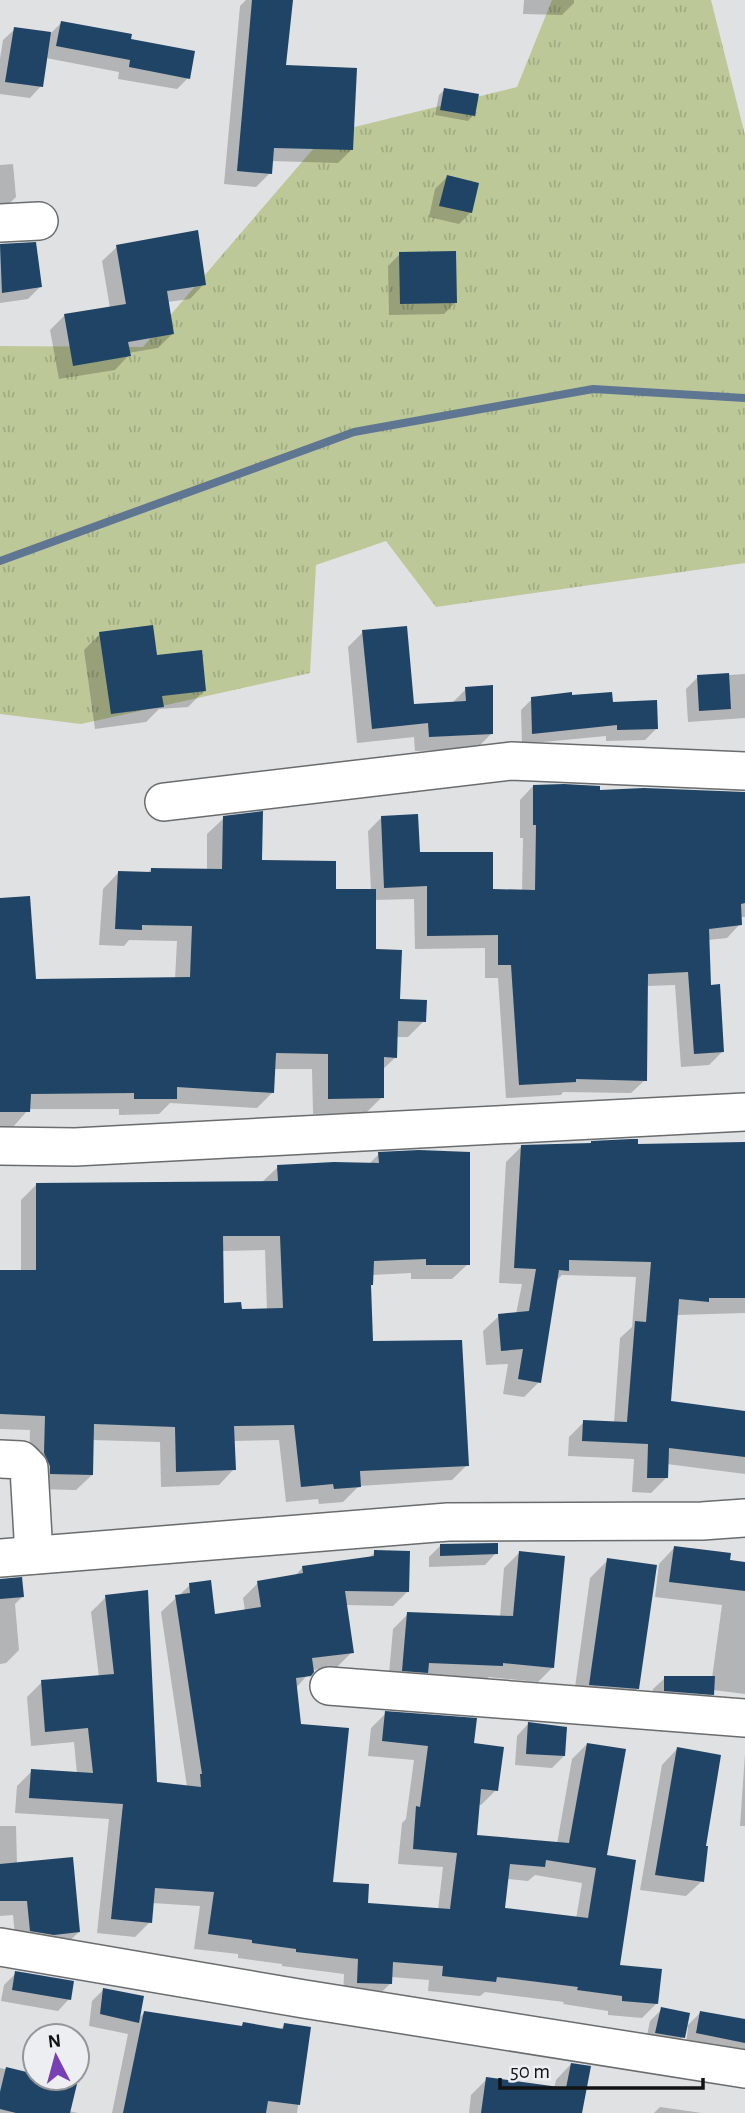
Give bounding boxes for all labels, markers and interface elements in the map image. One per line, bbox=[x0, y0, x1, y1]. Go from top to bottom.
north arrow bbox=[21, 2022, 91, 2092]
text: N bbox=[47, 2031, 62, 2052]
scale bar bbox=[500, 2046, 703, 2090]
text: 50 m bbox=[510, 2061, 550, 2082]

